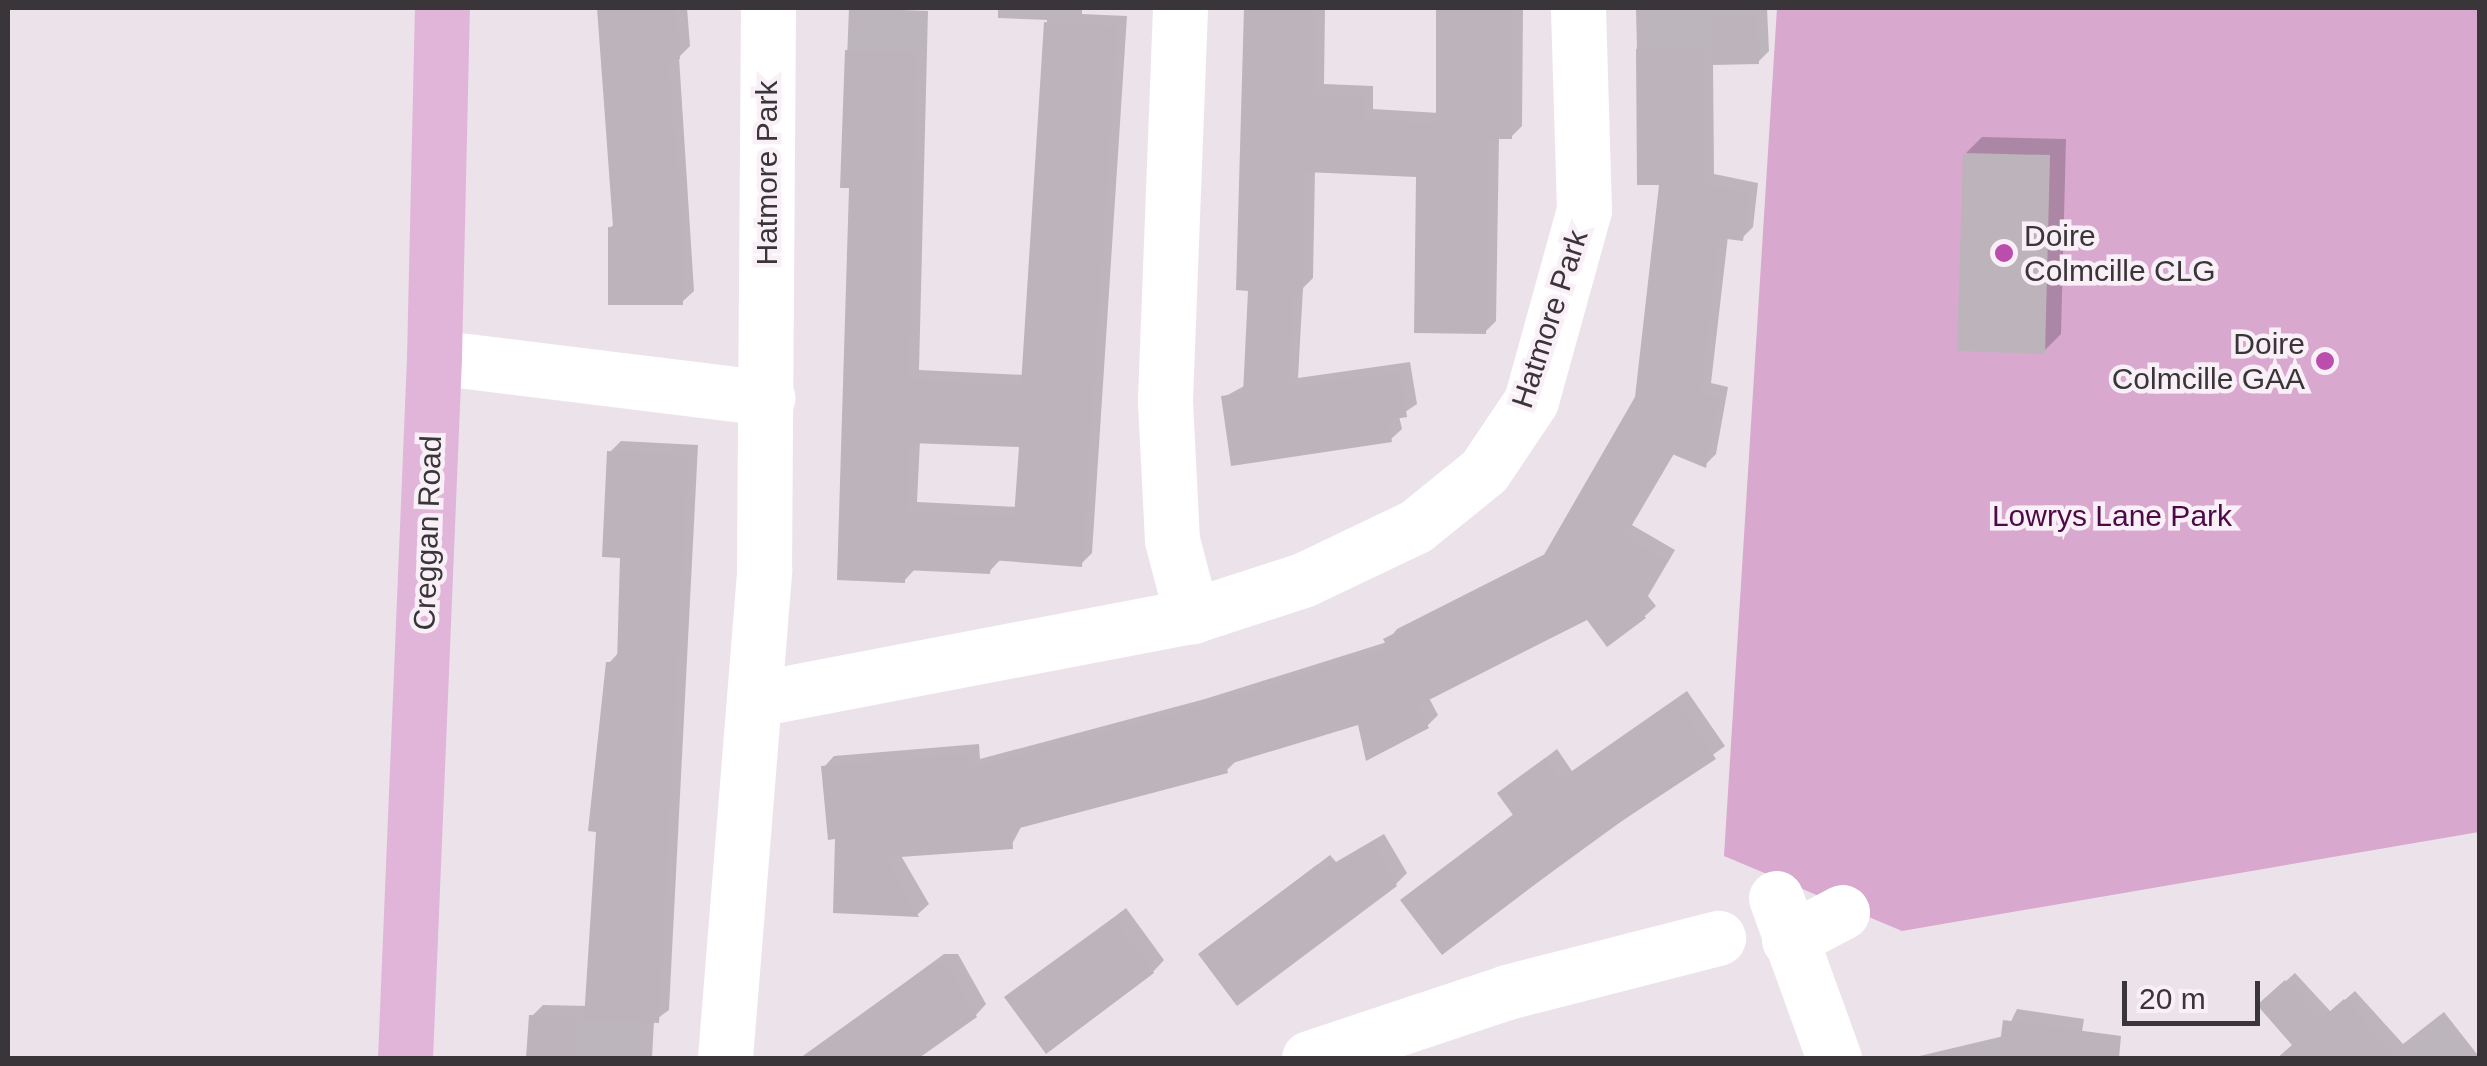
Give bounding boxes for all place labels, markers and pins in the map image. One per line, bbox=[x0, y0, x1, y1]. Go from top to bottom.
place label: Doire Colmcille CLG bbox=[2024, 218, 2216, 288]
marker: Doire Colmcille CLG bbox=[1993, 242, 2015, 264]
place label: Doire Colmcille GAA bbox=[2112, 326, 2305, 396]
marker: Doire Colmcille GAA bbox=[2314, 350, 2336, 372]

